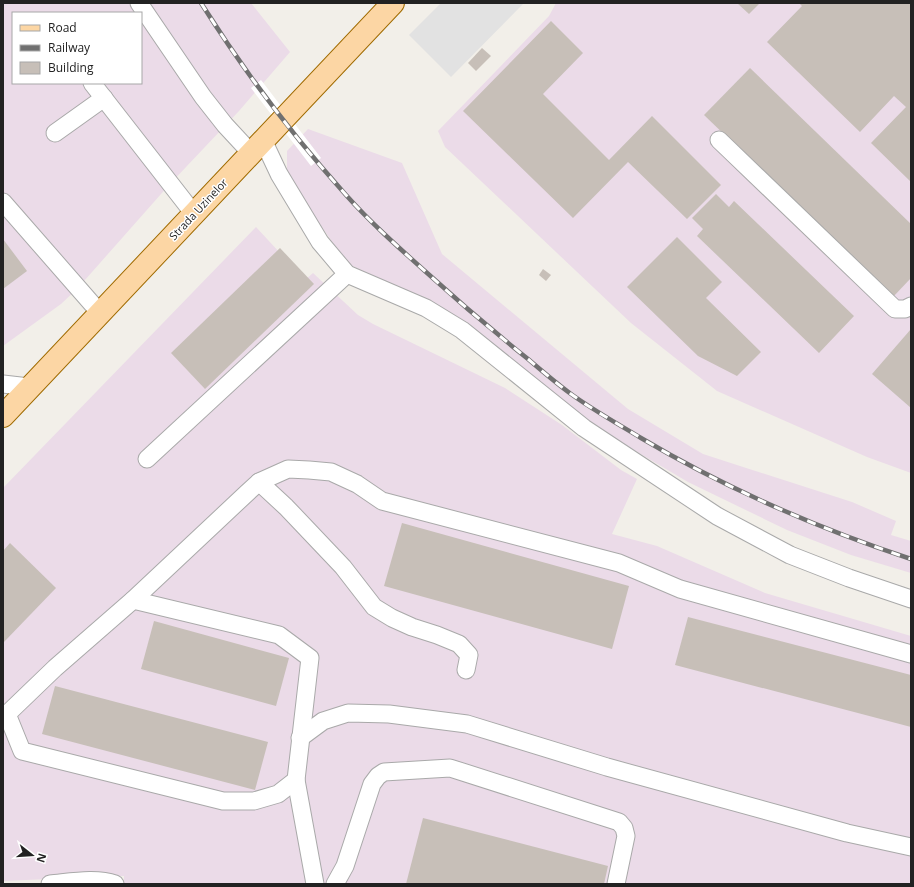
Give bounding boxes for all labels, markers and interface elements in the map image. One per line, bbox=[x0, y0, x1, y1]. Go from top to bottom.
legend bbox=[12, 12, 142, 84]
text: Road bbox=[48, 19, 77, 36]
text: Railway bbox=[48, 39, 91, 56]
text: Building bbox=[48, 59, 94, 76]
street label: Strada Uzinelor bbox=[166, 175, 231, 243]
north arrow bbox=[12, 835, 52, 875]
text: N bbox=[34, 852, 51, 865]

